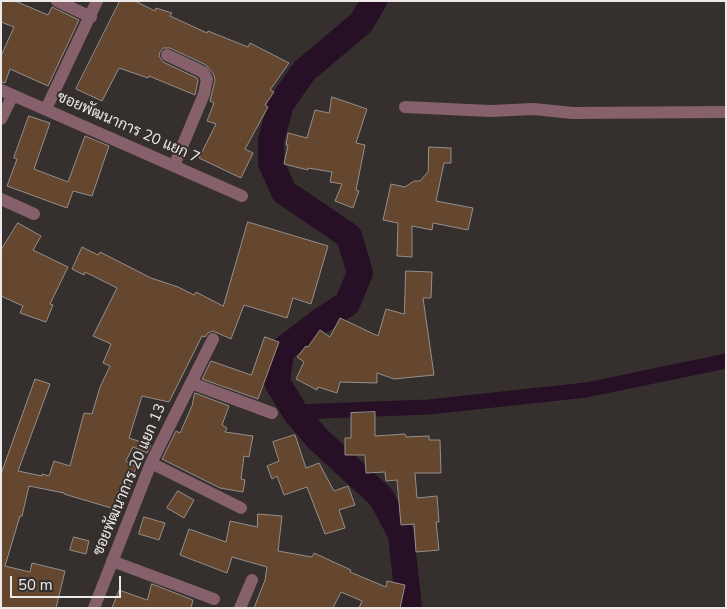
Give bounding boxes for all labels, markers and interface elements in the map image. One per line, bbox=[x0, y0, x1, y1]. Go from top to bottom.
street label: ซอยพัฒนาการ 20 แยก 7 bbox=[54, 88, 202, 168]
street label: ซอยพัฒนาการ 20 แยก 13 bbox=[90, 401, 170, 559]
scale bar bbox=[12, 566, 124, 598]
text: 50 m bbox=[18, 575, 53, 595]

